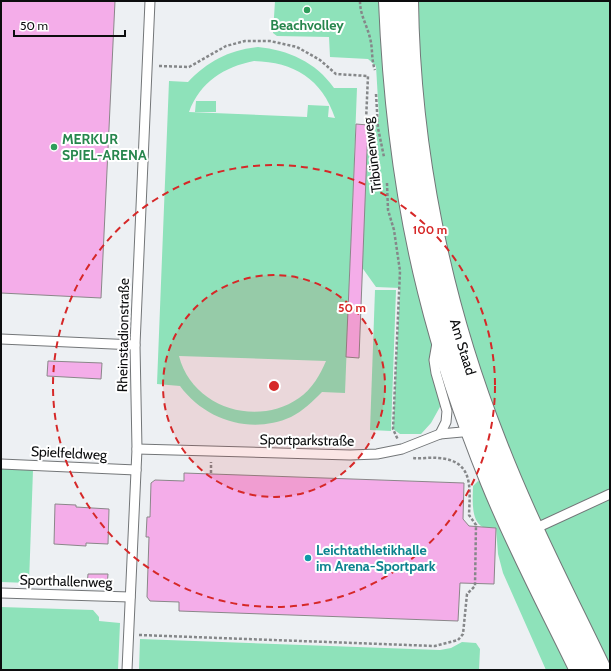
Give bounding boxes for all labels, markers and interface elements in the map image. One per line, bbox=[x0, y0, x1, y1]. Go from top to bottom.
marker: Beachvolley bbox=[302, 5, 312, 15]
scale bar bbox=[14, 12, 125, 38]
place label: Beachvolley bbox=[270, 16, 344, 34]
text: 50 m bbox=[20, 18, 48, 33]
street label: Tribünenweg bbox=[358, 115, 386, 194]
place label: MERKUR SPIEL-ARENA bbox=[62, 130, 147, 164]
marker: MERKUR SPIEL-ARENA bbox=[49, 142, 59, 152]
text: 100 m bbox=[413, 222, 447, 237]
street label: Rheinstadionstraße bbox=[113, 278, 133, 392]
text: 50 m bbox=[338, 300, 366, 315]
street label: Am Staad bbox=[446, 317, 480, 377]
centre of rings bbox=[267, 379, 281, 393]
street label: Sportparkstraße bbox=[260, 430, 354, 450]
street label: Spielfeldweg bbox=[30, 442, 109, 464]
place label: Leichtathletikhalle im Arena-Sportpark bbox=[316, 541, 436, 575]
marker: Leichtathletikhalle im Arena-Sportpark bbox=[303, 553, 313, 563]
street label: Sporthallenweg bbox=[19, 570, 114, 592]

